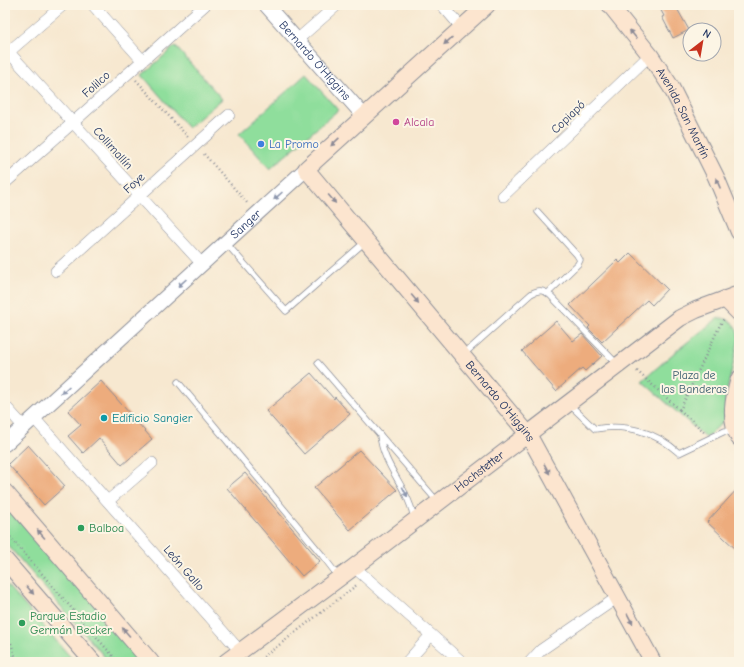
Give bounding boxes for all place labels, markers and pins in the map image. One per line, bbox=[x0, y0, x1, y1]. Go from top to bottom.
place label: Alcala bbox=[404, 115, 434, 129]
marker: Alcala bbox=[391, 117, 401, 127]
place label: La Promo bbox=[269, 137, 319, 151]
marker: La Promo bbox=[256, 139, 266, 149]
place label: Edificio Sangier bbox=[112, 411, 193, 425]
marker: Edificio Sangier bbox=[99, 413, 109, 423]
place label: Balboa bbox=[89, 521, 124, 535]
marker: Balboa bbox=[76, 523, 86, 533]
place label: Parque Estadio Germán Becker bbox=[30, 609, 112, 637]
marker: Parque Estadio Germán Becker bbox=[17, 618, 27, 628]

